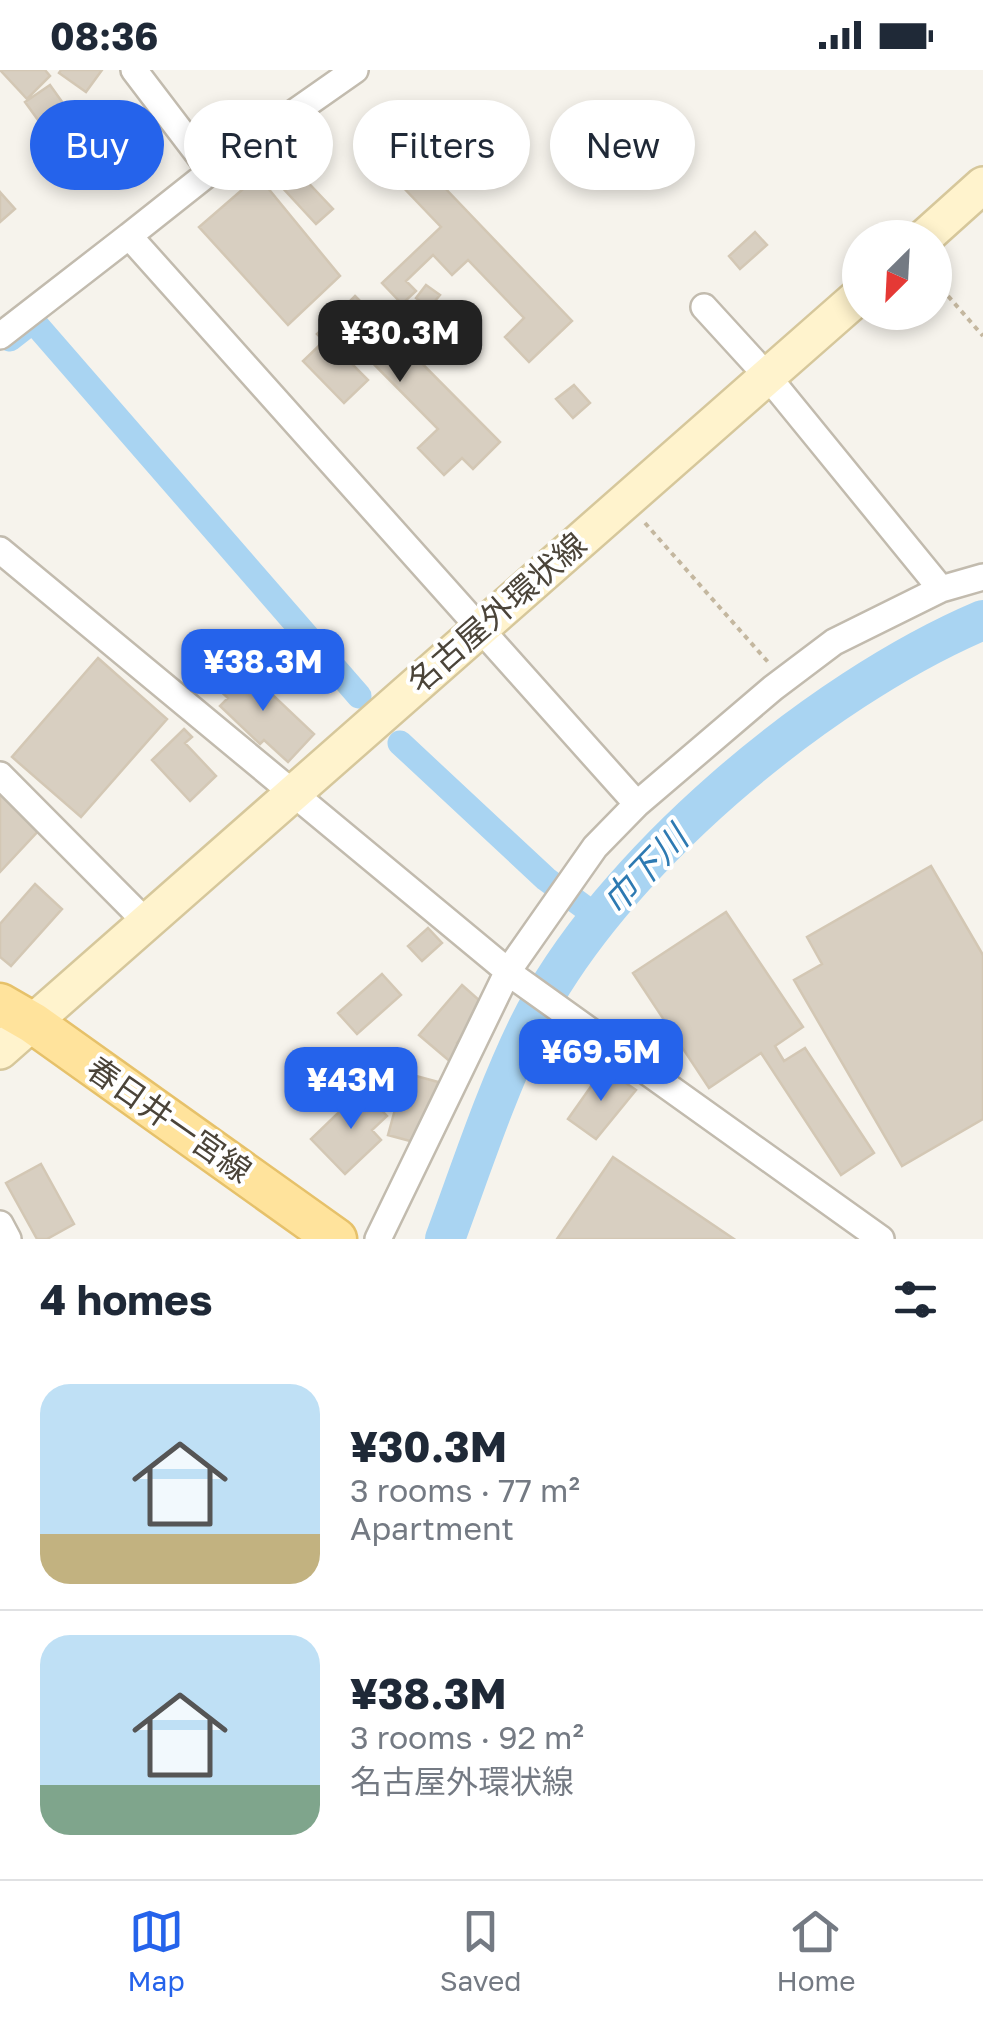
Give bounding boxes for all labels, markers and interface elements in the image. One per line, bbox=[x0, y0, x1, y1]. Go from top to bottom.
text: 08:36 bbox=[50, 13, 159, 58]
chip: Buy bbox=[30, 100, 164, 190]
chip: Rent bbox=[184, 100, 333, 190]
chip: Filters bbox=[353, 100, 530, 190]
chip: New bbox=[550, 100, 695, 190]
north arrow bbox=[842, 220, 952, 330]
map controls bbox=[842, 220, 952, 330]
pin: ¥30.3M bbox=[319, 300, 481, 385]
text: ¥30.3M bbox=[340, 313, 460, 351]
street label: 名古屋外環状線 bbox=[399, 524, 593, 700]
pin: ¥38.3M bbox=[182, 629, 344, 714]
text: ¥38.3M bbox=[203, 642, 323, 680]
water label: 巾下川 bbox=[593, 814, 699, 922]
pin: ¥69.5M bbox=[520, 1019, 682, 1104]
text: ¥69.5M bbox=[541, 1032, 661, 1070]
pin: ¥43M bbox=[292, 1047, 410, 1132]
street label: 春日井一宮線 bbox=[80, 1049, 259, 1190]
text: ¥43M bbox=[306, 1060, 396, 1098]
icon: filters bbox=[888, 1272, 943, 1327]
text: 4 homes bbox=[40, 1274, 212, 1324]
text: ¥30.3M bbox=[350, 1421, 507, 1471]
icon: home bbox=[120, 1424, 240, 1544]
text: 3 rooms · 77 m² bbox=[350, 1471, 580, 1509]
text: Apartment bbox=[350, 1509, 514, 1547]
text: ¥38.3M bbox=[350, 1668, 507, 1718]
icon: home bbox=[120, 1675, 240, 1795]
text: 3 rooms · 92 m² bbox=[350, 1718, 584, 1756]
text: 名古屋外環状線 bbox=[350, 1762, 574, 1800]
tab: Map bbox=[128, 1904, 185, 1997]
tab: Saved bbox=[440, 1904, 521, 1997]
tab: Home bbox=[776, 1904, 856, 1997]

